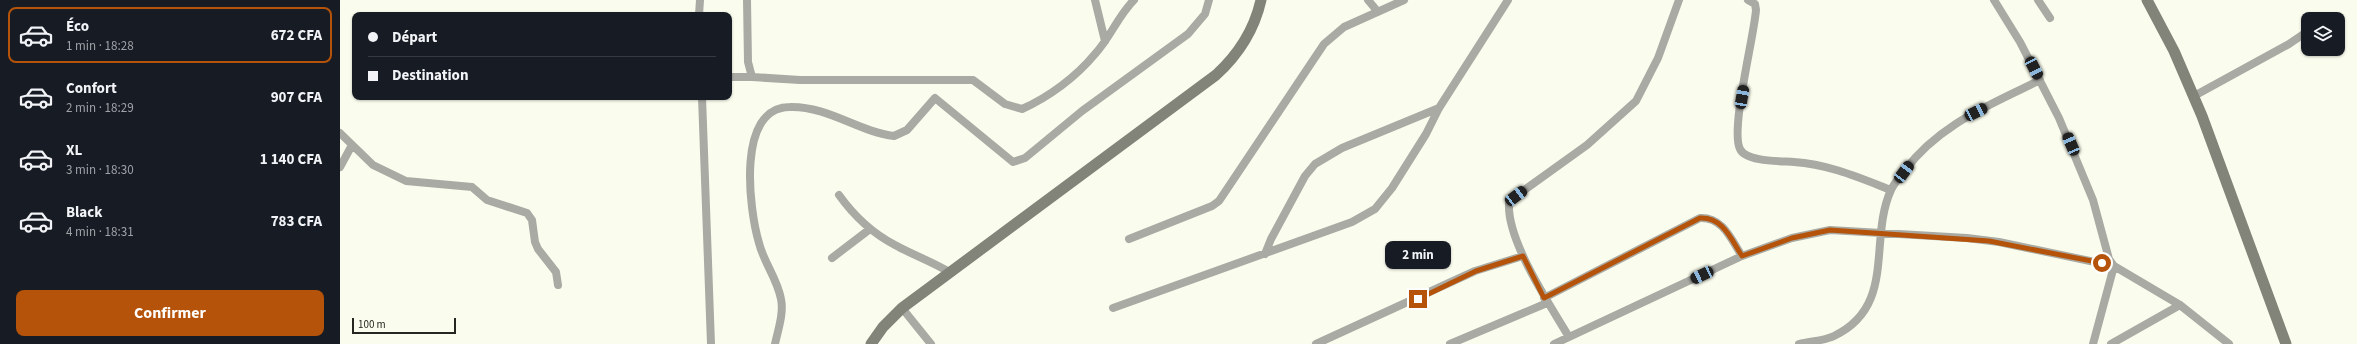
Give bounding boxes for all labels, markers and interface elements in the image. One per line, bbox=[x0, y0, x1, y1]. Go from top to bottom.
map controls bbox=[2301, 12, 2345, 56]
button: layers bbox=[2301, 12, 2345, 56]
text: Éco bbox=[66, 16, 89, 37]
icon: car bbox=[18, 17, 54, 53]
text: 672 CFA bbox=[271, 25, 322, 46]
text: Départ bbox=[392, 27, 437, 48]
text: 1 min · 18:28 bbox=[66, 37, 134, 55]
car bbox=[2023, 55, 2045, 81]
text: Destination bbox=[392, 65, 469, 86]
text: Confort bbox=[66, 78, 117, 99]
icon: car bbox=[18, 79, 54, 115]
car bbox=[1734, 84, 1750, 110]
text: 907 CFA bbox=[271, 87, 322, 108]
text: 2 min · 18:29 bbox=[66, 99, 134, 117]
car bbox=[1963, 101, 1989, 123]
car bbox=[2061, 131, 2081, 157]
text: XL bbox=[66, 140, 82, 161]
icon: car bbox=[18, 141, 54, 177]
text: 1 140 CFA bbox=[260, 149, 322, 170]
car bbox=[1892, 159, 1916, 185]
text: 3 min · 18:30 bbox=[66, 161, 134, 179]
car bbox=[1503, 184, 1529, 208]
text: Black bbox=[66, 202, 103, 223]
icon: car bbox=[18, 203, 54, 239]
text: 783 CFA bbox=[271, 211, 322, 232]
text: 4 min · 18:31 bbox=[66, 223, 134, 241]
callout: 2 min bbox=[1385, 241, 1451, 269]
text: 2 min bbox=[1402, 246, 1434, 264]
route start bbox=[2093, 254, 2111, 272]
car bbox=[1689, 264, 1715, 286]
button: Confirmer bbox=[16, 290, 324, 336]
route end bbox=[1409, 290, 1427, 308]
scale bar bbox=[352, 316, 456, 335]
text: 100 m bbox=[358, 317, 386, 332]

